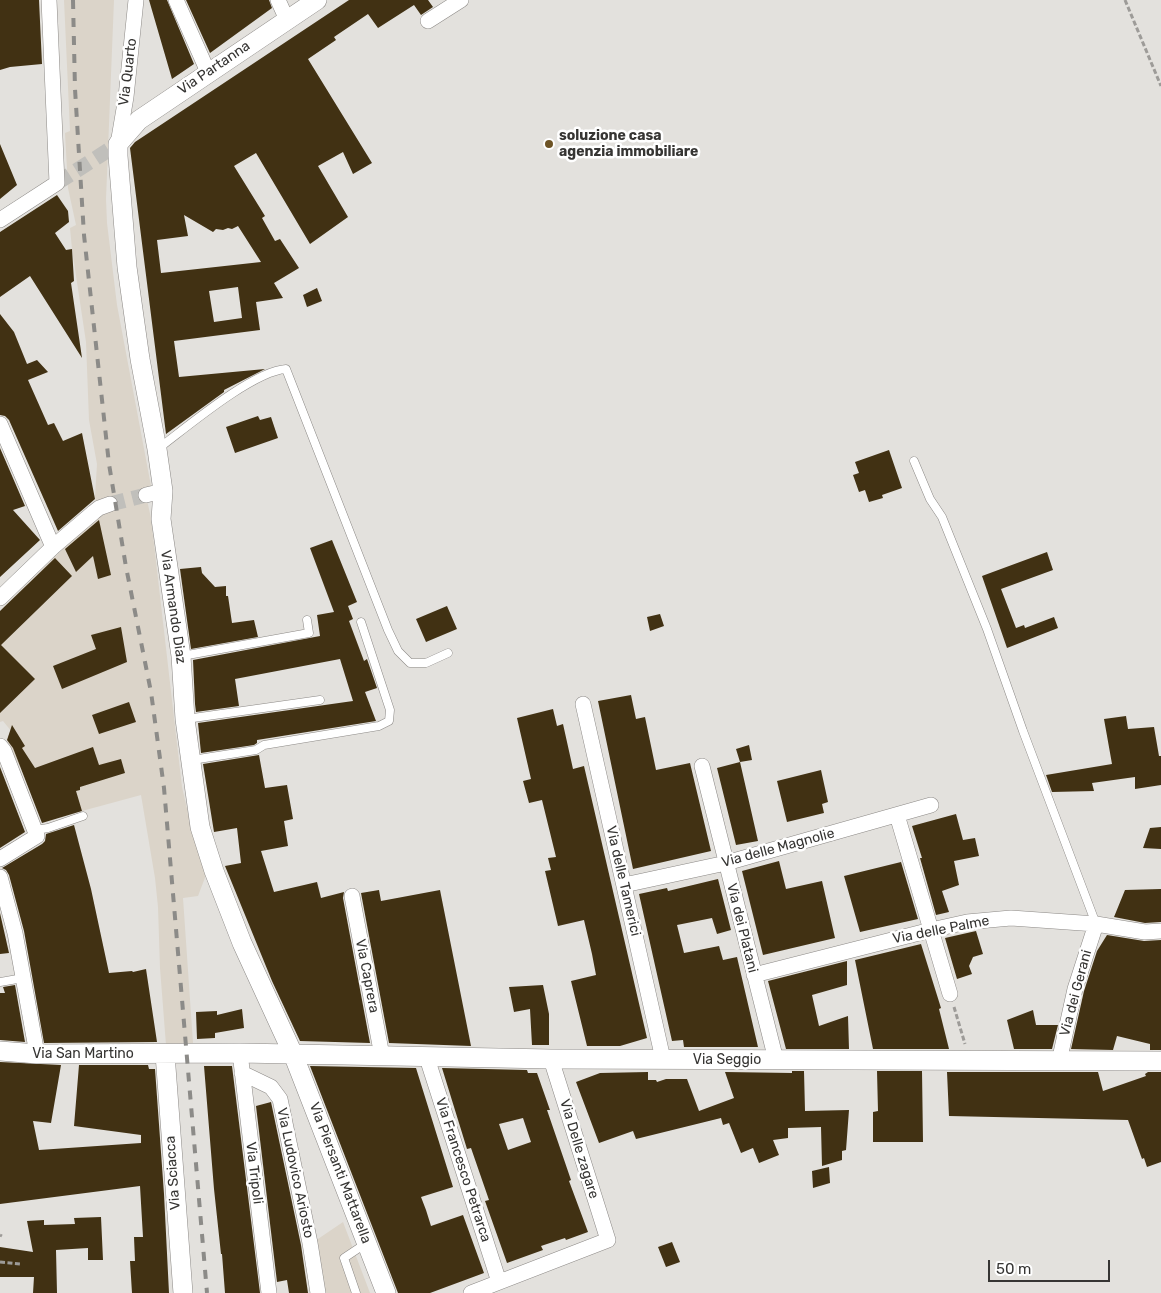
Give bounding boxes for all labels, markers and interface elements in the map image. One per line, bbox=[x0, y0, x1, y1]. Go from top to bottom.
street label: Via Quarto bbox=[116, 37, 140, 107]
street label: Via Partanna bbox=[175, 38, 253, 98]
place label: soluzione casa agenzia immobiliare bbox=[559, 128, 698, 160]
marker: soluzione casa agenzia immobiliare bbox=[543, 138, 555, 150]
street label: Via Armando Diaz bbox=[157, 549, 189, 665]
street label: Via delle Tamerici bbox=[602, 824, 644, 938]
street label: Via delle Magnolie bbox=[720, 825, 836, 871]
street label: Via dei Platani bbox=[723, 881, 761, 975]
street label: Via delle Palme bbox=[891, 912, 991, 948]
street label: Via Caprera bbox=[352, 938, 382, 1014]
street label: Via dei Gerani bbox=[1056, 948, 1096, 1038]
street label: Via San Martino bbox=[32, 1046, 134, 1062]
street label: Via Seggio bbox=[693, 1052, 761, 1068]
street label: Via Francesco Petrarca bbox=[432, 1096, 494, 1244]
street label: Via Delle zagare bbox=[556, 1097, 602, 1201]
street label: Via Piersanti Mattarella bbox=[305, 1100, 375, 1246]
street label: Via Ludovico Ariosto bbox=[273, 1106, 317, 1240]
street label: Via Sciacca bbox=[162, 1135, 184, 1211]
street label: Via Tripoli bbox=[242, 1141, 266, 1205]
scale bar bbox=[991, 1250, 1114, 1282]
text: 50 m bbox=[996, 1260, 1031, 1278]

